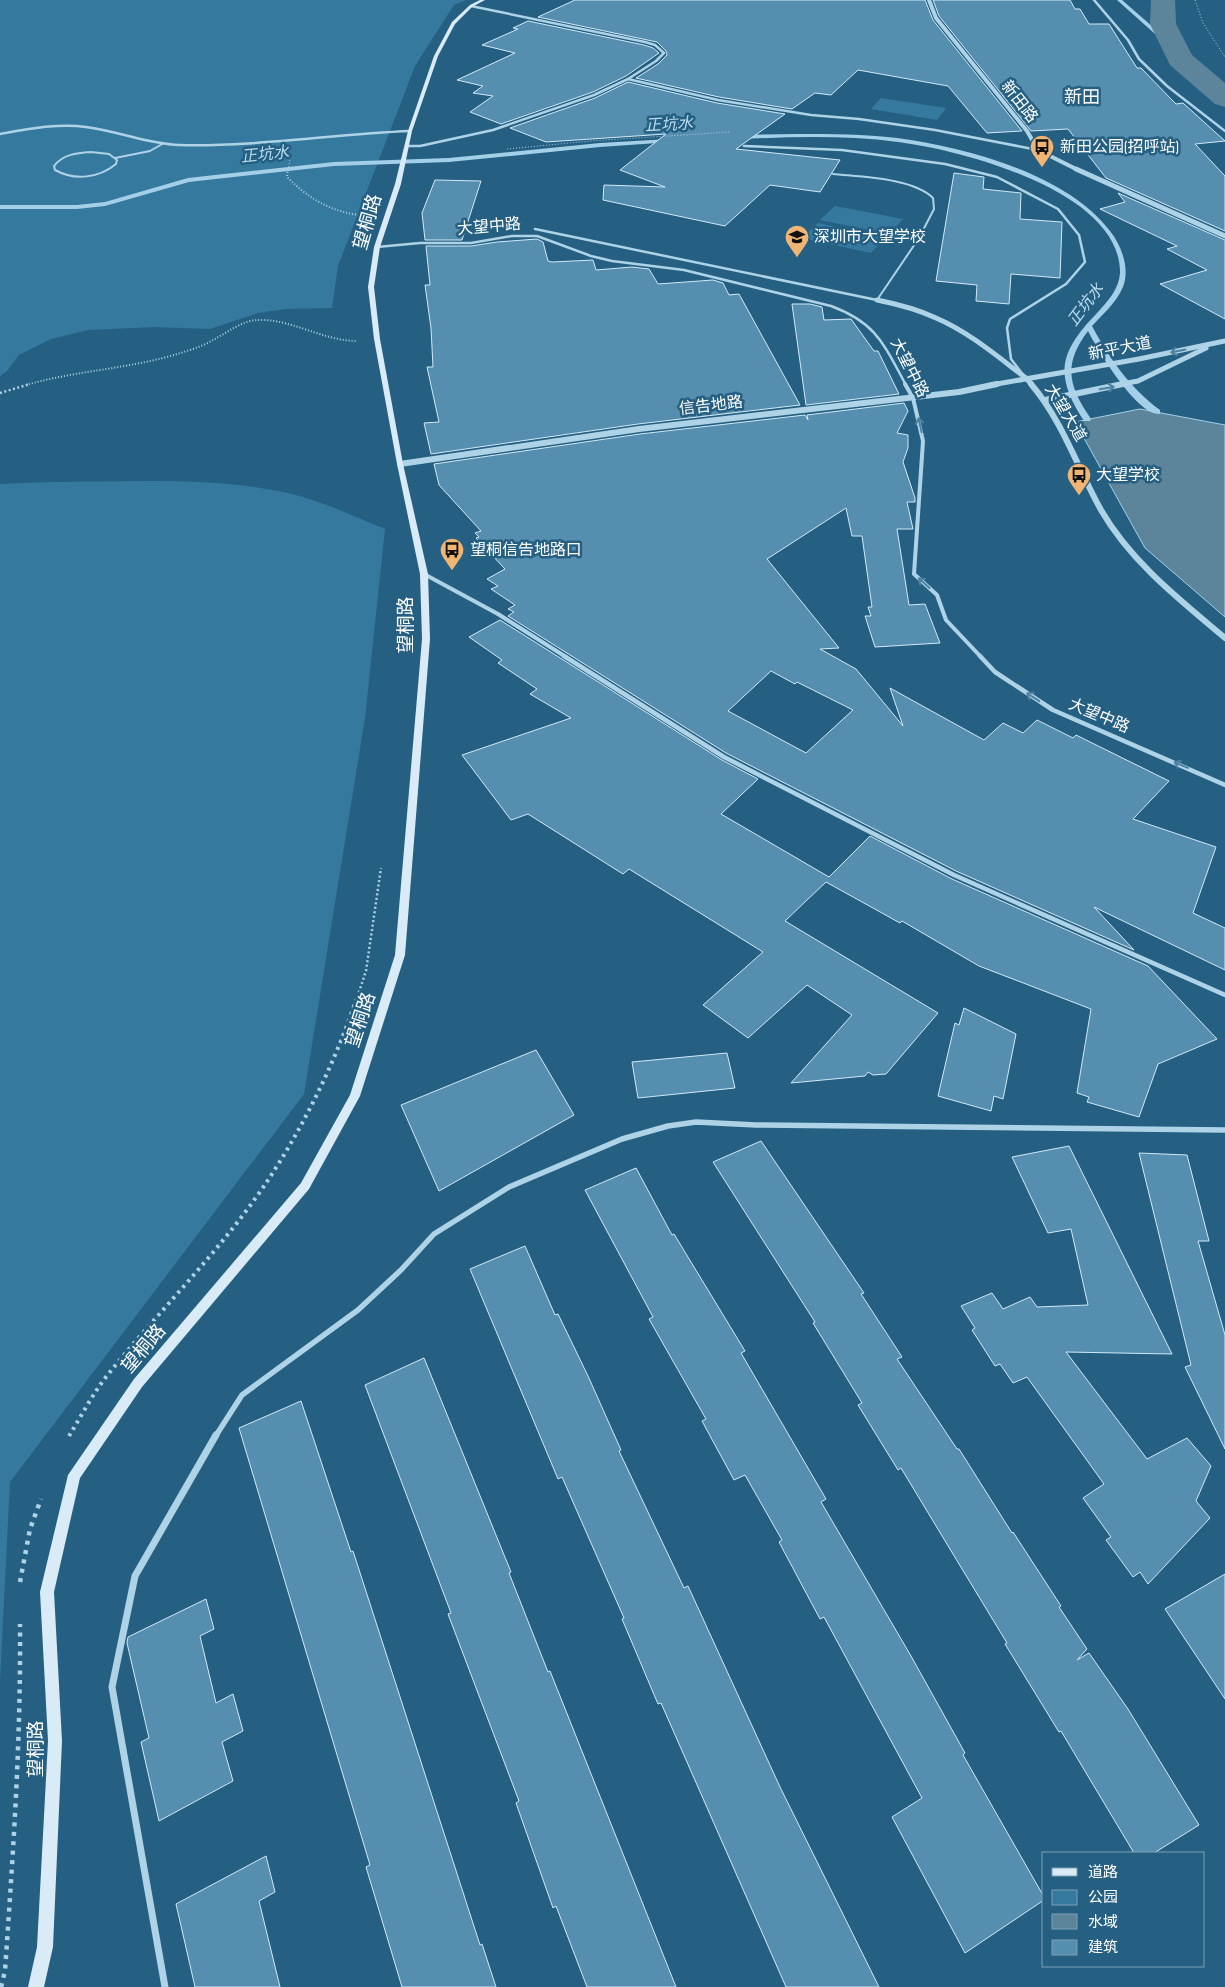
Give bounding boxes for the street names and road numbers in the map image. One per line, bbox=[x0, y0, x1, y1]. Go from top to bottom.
street label: 新田路 bbox=[997, 77, 1041, 127]
street label: 望桐路 bbox=[349, 191, 387, 253]
street label: 大望中路 bbox=[456, 215, 522, 239]
street label: 新平大道 bbox=[1087, 334, 1153, 364]
street label: 大望中路 bbox=[886, 335, 932, 401]
street label: 大望大道 bbox=[1040, 381, 1090, 445]
street label: 信告地路 bbox=[678, 393, 744, 419]
street label: 望桐路 bbox=[395, 596, 418, 654]
street label: 大望中路 bbox=[1066, 695, 1132, 737]
street label: 望桐路 bbox=[341, 989, 381, 1051]
street label: 望桐路 bbox=[117, 1320, 171, 1378]
street label: 望桐路 bbox=[25, 1720, 48, 1778]

